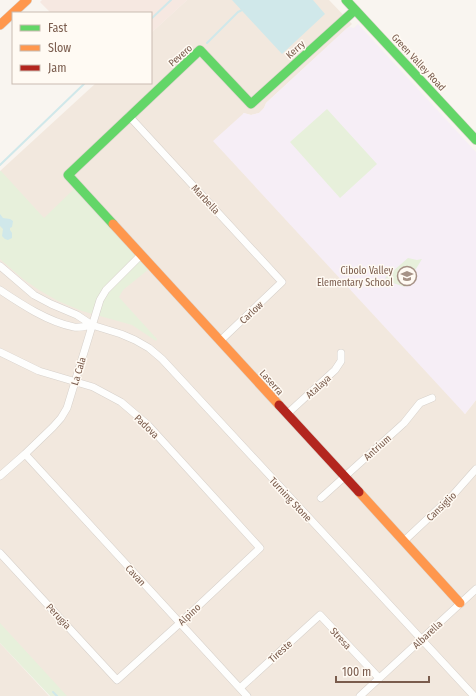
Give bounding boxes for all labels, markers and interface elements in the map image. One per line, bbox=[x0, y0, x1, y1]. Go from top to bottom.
legend bbox=[12, 12, 152, 84]
text: Fast bbox=[48, 21, 67, 35]
street label: Green Valley Road bbox=[389, 32, 448, 94]
street label: Kerry bbox=[284, 38, 308, 61]
text: Slow bbox=[48, 41, 71, 55]
street label: Pevero bbox=[166, 42, 195, 69]
text: Jam bbox=[48, 61, 66, 75]
street label: Marbella bbox=[189, 182, 222, 217]
place label: Cibolo Valley Elementary School bbox=[317, 265, 394, 289]
school or university icon: Cibolo Valley Elementary School bbox=[396, 265, 418, 287]
street label: Carlow bbox=[237, 299, 266, 327]
street label: La Cala bbox=[69, 356, 89, 387]
street label: Laserra bbox=[257, 368, 286, 398]
street label: Atalaya bbox=[304, 372, 334, 401]
street label: Padova bbox=[132, 412, 161, 441]
street label: Antrium bbox=[361, 432, 394, 463]
street label: Turning Stone bbox=[267, 475, 314, 525]
street label: Cansiglio bbox=[424, 490, 459, 524]
street label: Cavan bbox=[123, 563, 148, 589]
street label: Perugia bbox=[43, 601, 73, 632]
street label: Alpino bbox=[176, 601, 203, 628]
street label: Albarella bbox=[410, 618, 445, 652]
street label: Stresa bbox=[327, 625, 353, 652]
street label: Tireste bbox=[266, 638, 295, 665]
scale bar bbox=[336, 658, 429, 684]
text: 100 m bbox=[342, 665, 371, 679]

